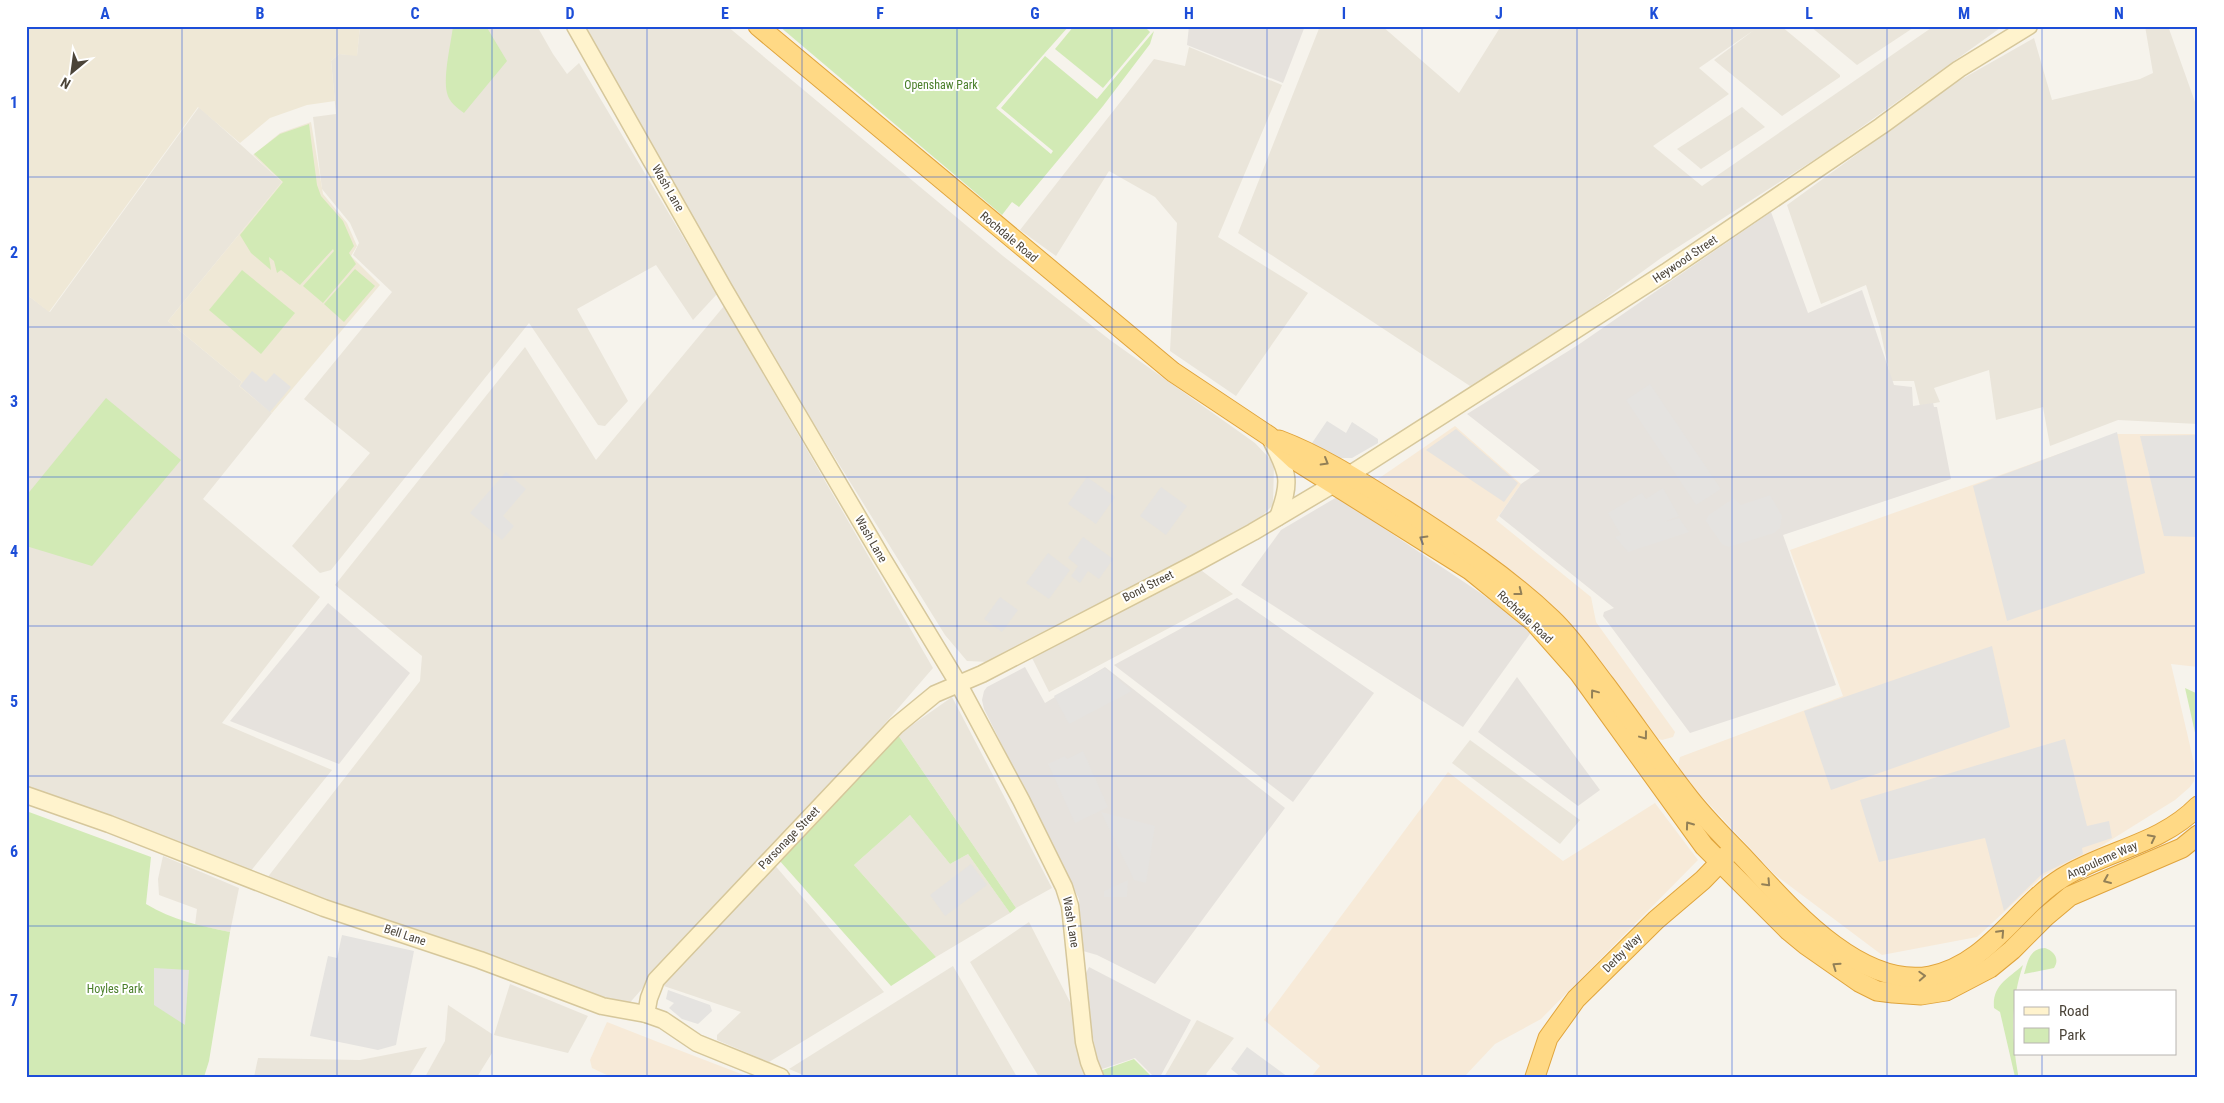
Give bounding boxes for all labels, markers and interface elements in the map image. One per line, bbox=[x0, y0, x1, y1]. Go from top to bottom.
text: A bbox=[100, 4, 110, 23]
text: B bbox=[256, 4, 265, 23]
text: C bbox=[410, 4, 420, 23]
text: D bbox=[565, 4, 575, 23]
text: E bbox=[721, 4, 729, 23]
text: F bbox=[876, 4, 884, 23]
text: G bbox=[1030, 4, 1040, 23]
text: H bbox=[1184, 4, 1194, 23]
text: I bbox=[1342, 4, 1346, 23]
text: J bbox=[1495, 4, 1503, 23]
text: K bbox=[1650, 4, 1659, 23]
text: L bbox=[1805, 4, 1813, 23]
text: M bbox=[1958, 4, 1970, 23]
text: N bbox=[2114, 4, 2124, 23]
north arrow bbox=[48, 48, 98, 98]
text: N bbox=[58, 74, 73, 92]
park label: Openshaw Park bbox=[904, 78, 978, 92]
text: 1 bbox=[10, 93, 18, 112]
street label: Wash Lane bbox=[649, 162, 687, 214]
street label: Rochdale Road bbox=[977, 209, 1041, 265]
street label: Heywood Street bbox=[1650, 232, 1720, 286]
text: 2 bbox=[10, 243, 18, 262]
text: 3 bbox=[10, 392, 18, 411]
one-way arrow bbox=[1320, 455, 1329, 465]
street label: Wash Lane bbox=[852, 513, 890, 565]
one-way arrow bbox=[1419, 535, 1428, 545]
text: 4 bbox=[10, 542, 18, 561]
street label: Bond Street bbox=[1120, 567, 1176, 605]
one-way arrow bbox=[1513, 586, 1522, 594]
street label: Rochdale Road bbox=[1494, 588, 1556, 646]
one-way arrow bbox=[1591, 689, 1600, 699]
text: 5 bbox=[10, 692, 18, 711]
one-way arrow bbox=[1638, 730, 1647, 740]
street label: Parsonage Street bbox=[756, 804, 823, 872]
one-way arrow bbox=[1686, 821, 1695, 831]
one-way arrow bbox=[2146, 834, 2155, 844]
street label: Angouleme Way bbox=[2064, 838, 2140, 882]
text: 6 bbox=[10, 842, 18, 861]
one-way arrow bbox=[2103, 873, 2112, 884]
one-way arrow bbox=[1761, 877, 1770, 886]
street label: Wash Lane bbox=[1060, 895, 1082, 949]
street label: Bell Lane bbox=[382, 922, 428, 948]
one-way arrow bbox=[1995, 930, 2004, 939]
street label: Derby Way bbox=[1600, 931, 1644, 975]
one-way arrow bbox=[1833, 963, 1842, 971]
one-way arrow bbox=[1918, 971, 1926, 982]
park label: Hoyles Park bbox=[87, 982, 144, 996]
legend bbox=[2014, 990, 2176, 1056]
text: 7 bbox=[10, 991, 18, 1010]
text: Road bbox=[2059, 1002, 2089, 1020]
text: Park bbox=[2059, 1026, 2086, 1044]

